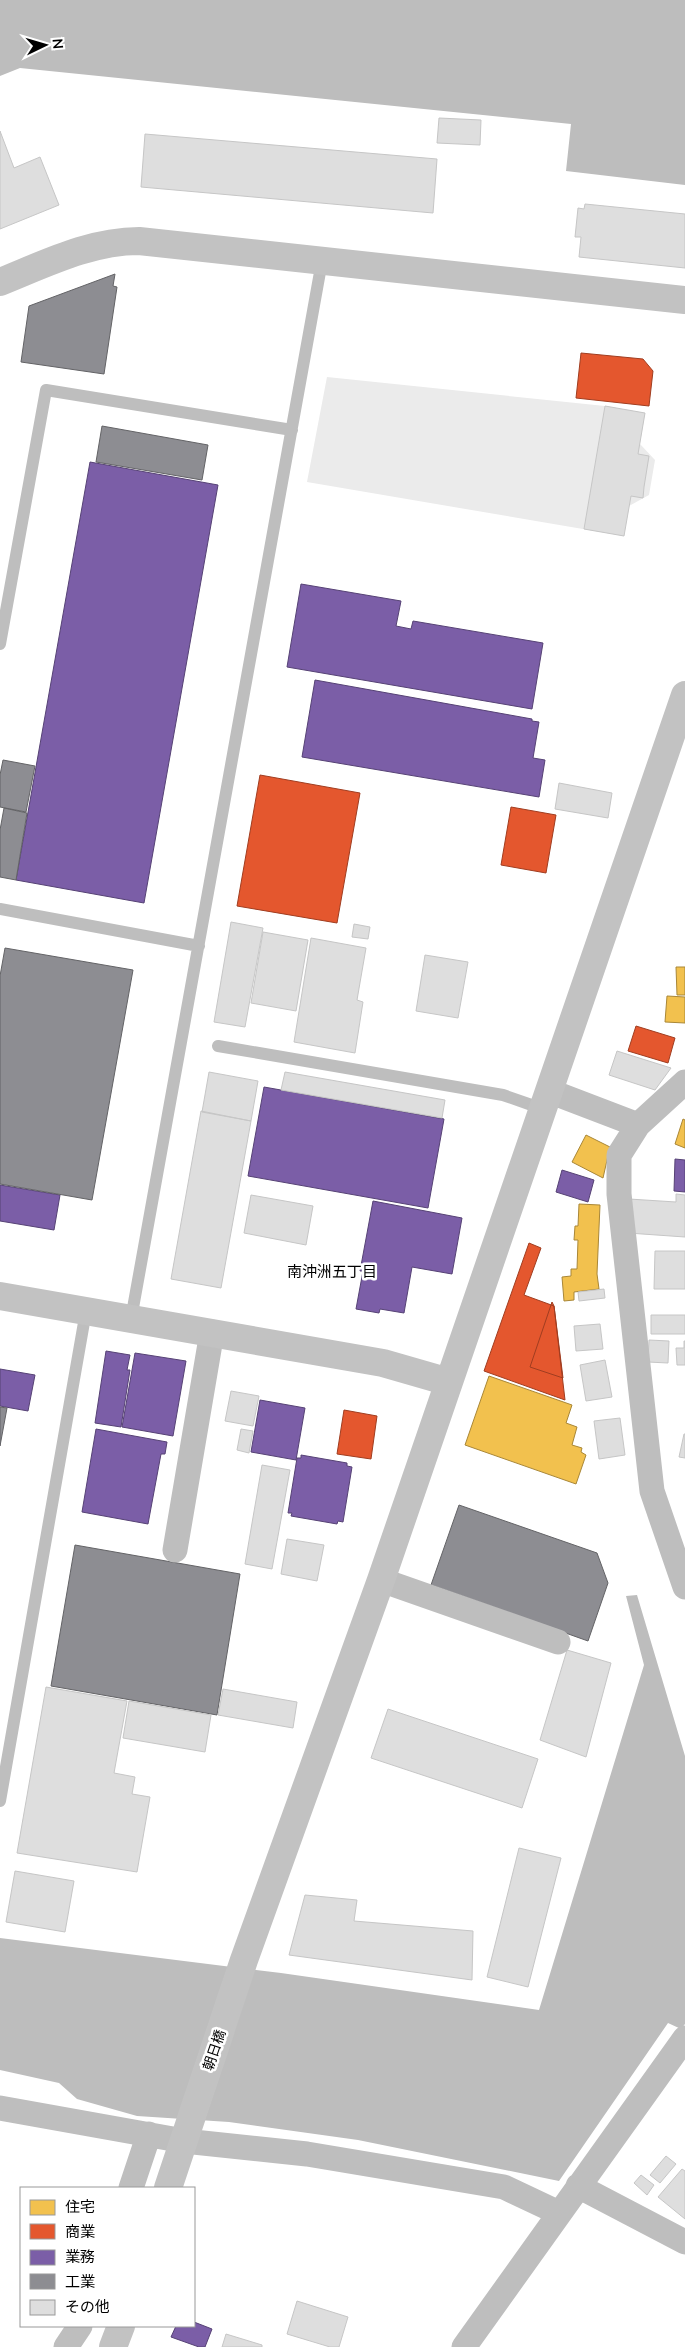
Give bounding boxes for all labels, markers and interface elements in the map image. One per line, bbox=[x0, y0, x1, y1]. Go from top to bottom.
north arrow bbox=[20, 20, 70, 70]
text: N bbox=[48, 38, 67, 50]
district label: 南沖洲五丁目 bbox=[287, 1262, 377, 1282]
street label: 朝日橋 bbox=[199, 2027, 230, 2073]
legend bbox=[20, 2187, 195, 2327]
text: 住宅 bbox=[65, 2197, 95, 2217]
text: 商業 bbox=[65, 2222, 95, 2242]
text: 業務 bbox=[65, 2247, 95, 2267]
text: 工業 bbox=[65, 2272, 95, 2292]
text: その他 bbox=[65, 2297, 110, 2317]

